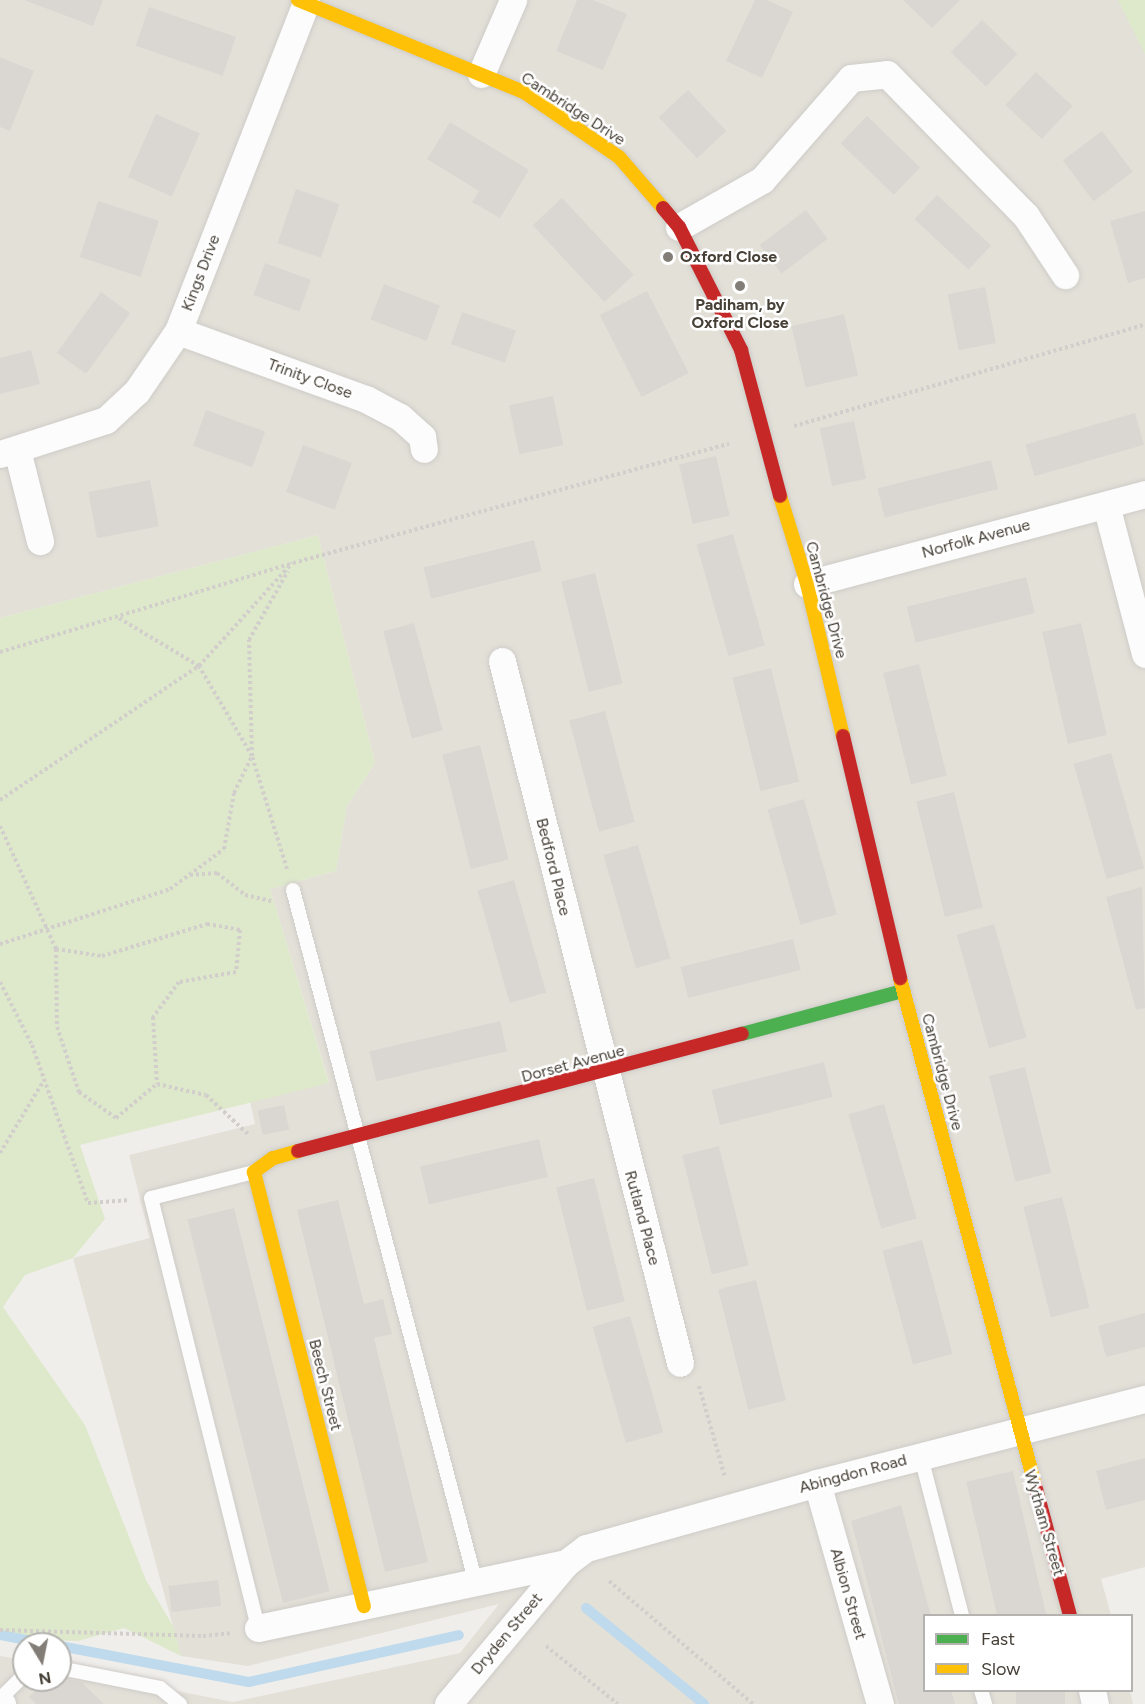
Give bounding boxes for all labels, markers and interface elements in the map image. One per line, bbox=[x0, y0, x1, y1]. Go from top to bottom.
street label: Cambridge Drive bbox=[517, 68, 629, 150]
street label: Kings Drive bbox=[178, 232, 224, 314]
place label: Oxford Close bbox=[680, 247, 777, 267]
marker: Oxford Close bbox=[661, 250, 675, 264]
marker: Padiham, by Oxford Close bbox=[733, 279, 747, 293]
place label: Padiham, by Oxford Close bbox=[691, 295, 789, 333]
street label: Trinity Close bbox=[265, 355, 355, 403]
street label: Norfolk Avenue bbox=[920, 515, 1032, 563]
street label: Cambridge Drive bbox=[801, 539, 851, 661]
street label: Bedford Place bbox=[532, 816, 574, 918]
street label: Cambridge Drive bbox=[917, 1011, 967, 1133]
street label: Dorset Avenue bbox=[519, 1041, 627, 1087]
street label: Rutland Place bbox=[620, 1169, 664, 1267]
street label: Beech Street bbox=[304, 1337, 346, 1433]
street label: Abingdon Road bbox=[797, 1450, 909, 1498]
street label: Wytham Street bbox=[1020, 1468, 1068, 1578]
street label: Albion Street bbox=[826, 1546, 870, 1642]
street label: Dryden Street bbox=[467, 1589, 547, 1679]
legend bbox=[923, 1614, 1133, 1692]
text: Fast bbox=[981, 1628, 1015, 1650]
north arrow bbox=[12, 1632, 72, 1692]
text: Slow bbox=[981, 1658, 1020, 1680]
text: N bbox=[37, 1668, 53, 1689]

